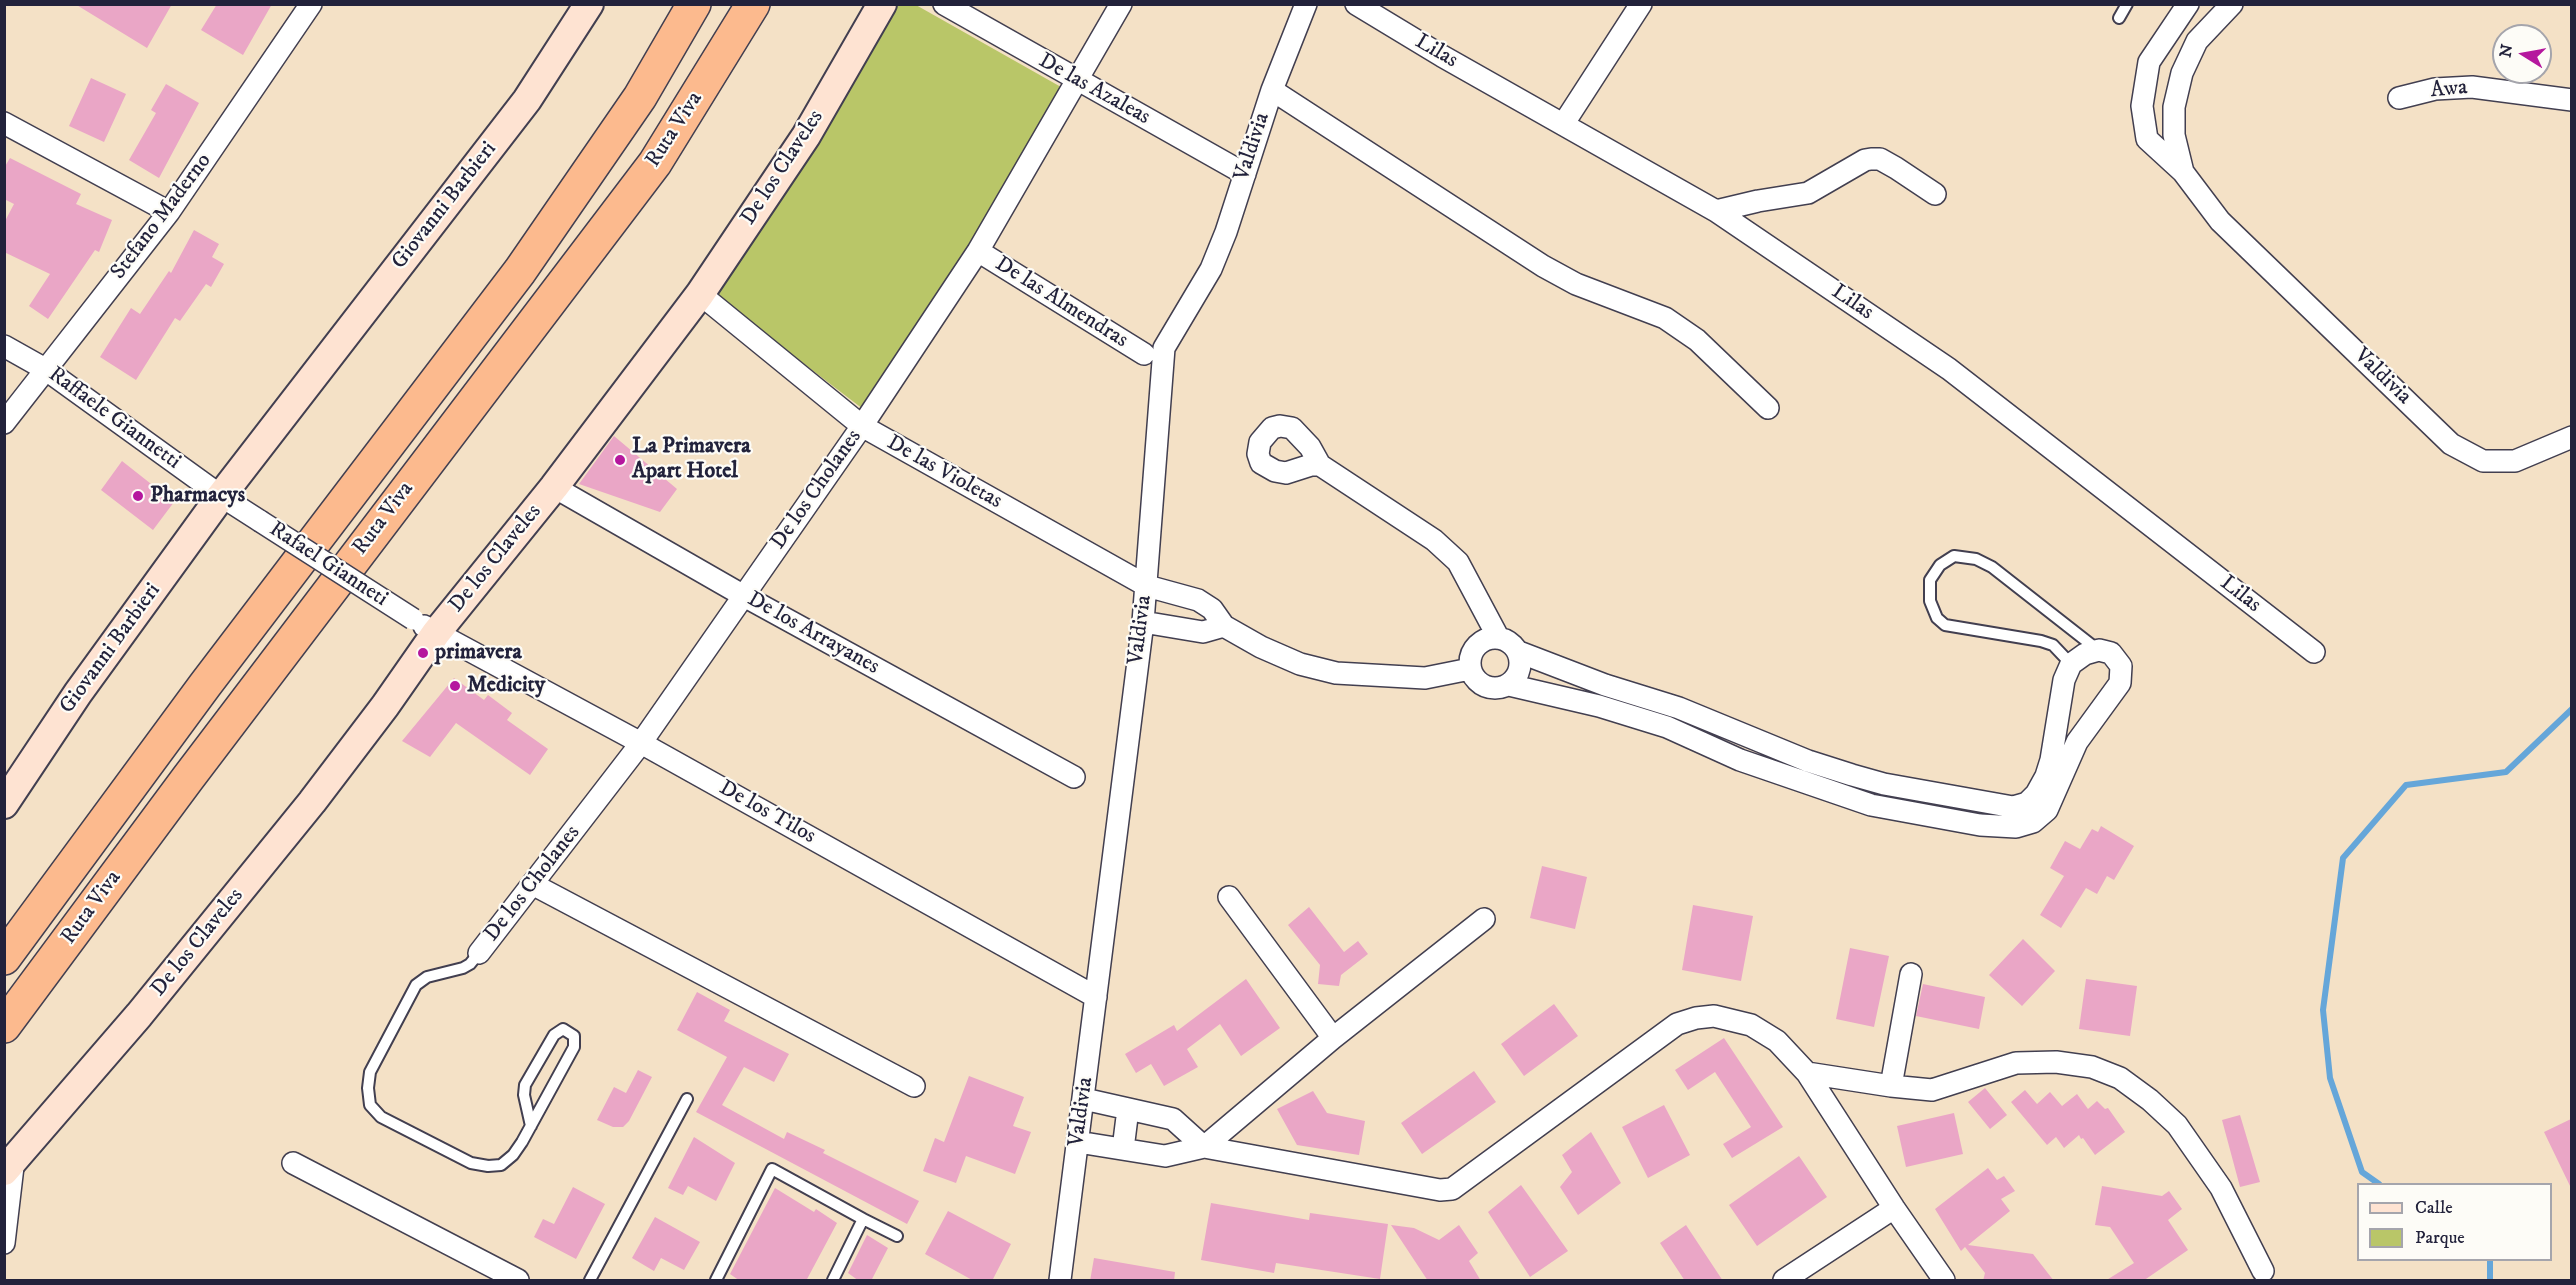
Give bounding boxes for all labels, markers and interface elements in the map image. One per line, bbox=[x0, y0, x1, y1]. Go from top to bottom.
north arrow bbox=[2492, 24, 2552, 84]
street label: Lilas bbox=[1410, 29, 1462, 75]
text: N bbox=[2495, 43, 2517, 59]
street label: De las Azaleas bbox=[1034, 49, 1154, 131]
street label: Awa bbox=[2429, 75, 2469, 105]
street label: Ruta Viva bbox=[641, 87, 709, 173]
street label: De los Claveles bbox=[736, 106, 830, 230]
street label: Valdivia bbox=[1230, 110, 1276, 184]
street label: Giovanni Barbieri bbox=[387, 137, 503, 275]
street label: Stefano Maderno bbox=[106, 149, 218, 285]
street label: De las Almendras bbox=[990, 252, 1132, 354]
street label: Lilas bbox=[1826, 280, 1878, 326]
street label: Valdivia bbox=[2348, 343, 2416, 411]
street label: Raffaele Giannetti bbox=[43, 362, 185, 476]
street label: De los Cholanes bbox=[766, 425, 868, 555]
street label: De las Violetas bbox=[882, 431, 1006, 515]
place label: La Primavera Apart Hotel bbox=[632, 434, 751, 486]
marker: La Primavera Apart Hotel bbox=[613, 453, 627, 467]
street label: Ruta Viva bbox=[348, 477, 420, 561]
place label: Pharmacys bbox=[150, 483, 245, 509]
marker: Pharmacys bbox=[131, 489, 145, 503]
street label: De los Claveles bbox=[444, 500, 548, 618]
street label: Rafael Gianneti bbox=[264, 517, 392, 613]
street label: Lilas bbox=[2214, 571, 2266, 619]
street label: Giovanni Barbieri bbox=[55, 579, 167, 719]
street label: De los Arrayanes bbox=[742, 587, 884, 681]
street label: Valdivia bbox=[1124, 594, 1158, 666]
place label: primavera bbox=[435, 640, 522, 666]
marker: primavera bbox=[416, 646, 430, 660]
place label: Medicity bbox=[467, 673, 545, 699]
marker: Medicity bbox=[448, 679, 462, 693]
street label: De los Tilos bbox=[714, 776, 820, 850]
street label: De los Cholanes bbox=[479, 821, 587, 947]
street label: Ruta Viva bbox=[56, 866, 128, 950]
street label: De los Claveles bbox=[146, 884, 250, 1002]
street label: Valdivia bbox=[1064, 1076, 1100, 1148]
legend bbox=[2357, 1183, 2552, 1261]
text: Calle bbox=[2415, 1197, 2453, 1219]
text: Parque bbox=[2415, 1227, 2465, 1249]

